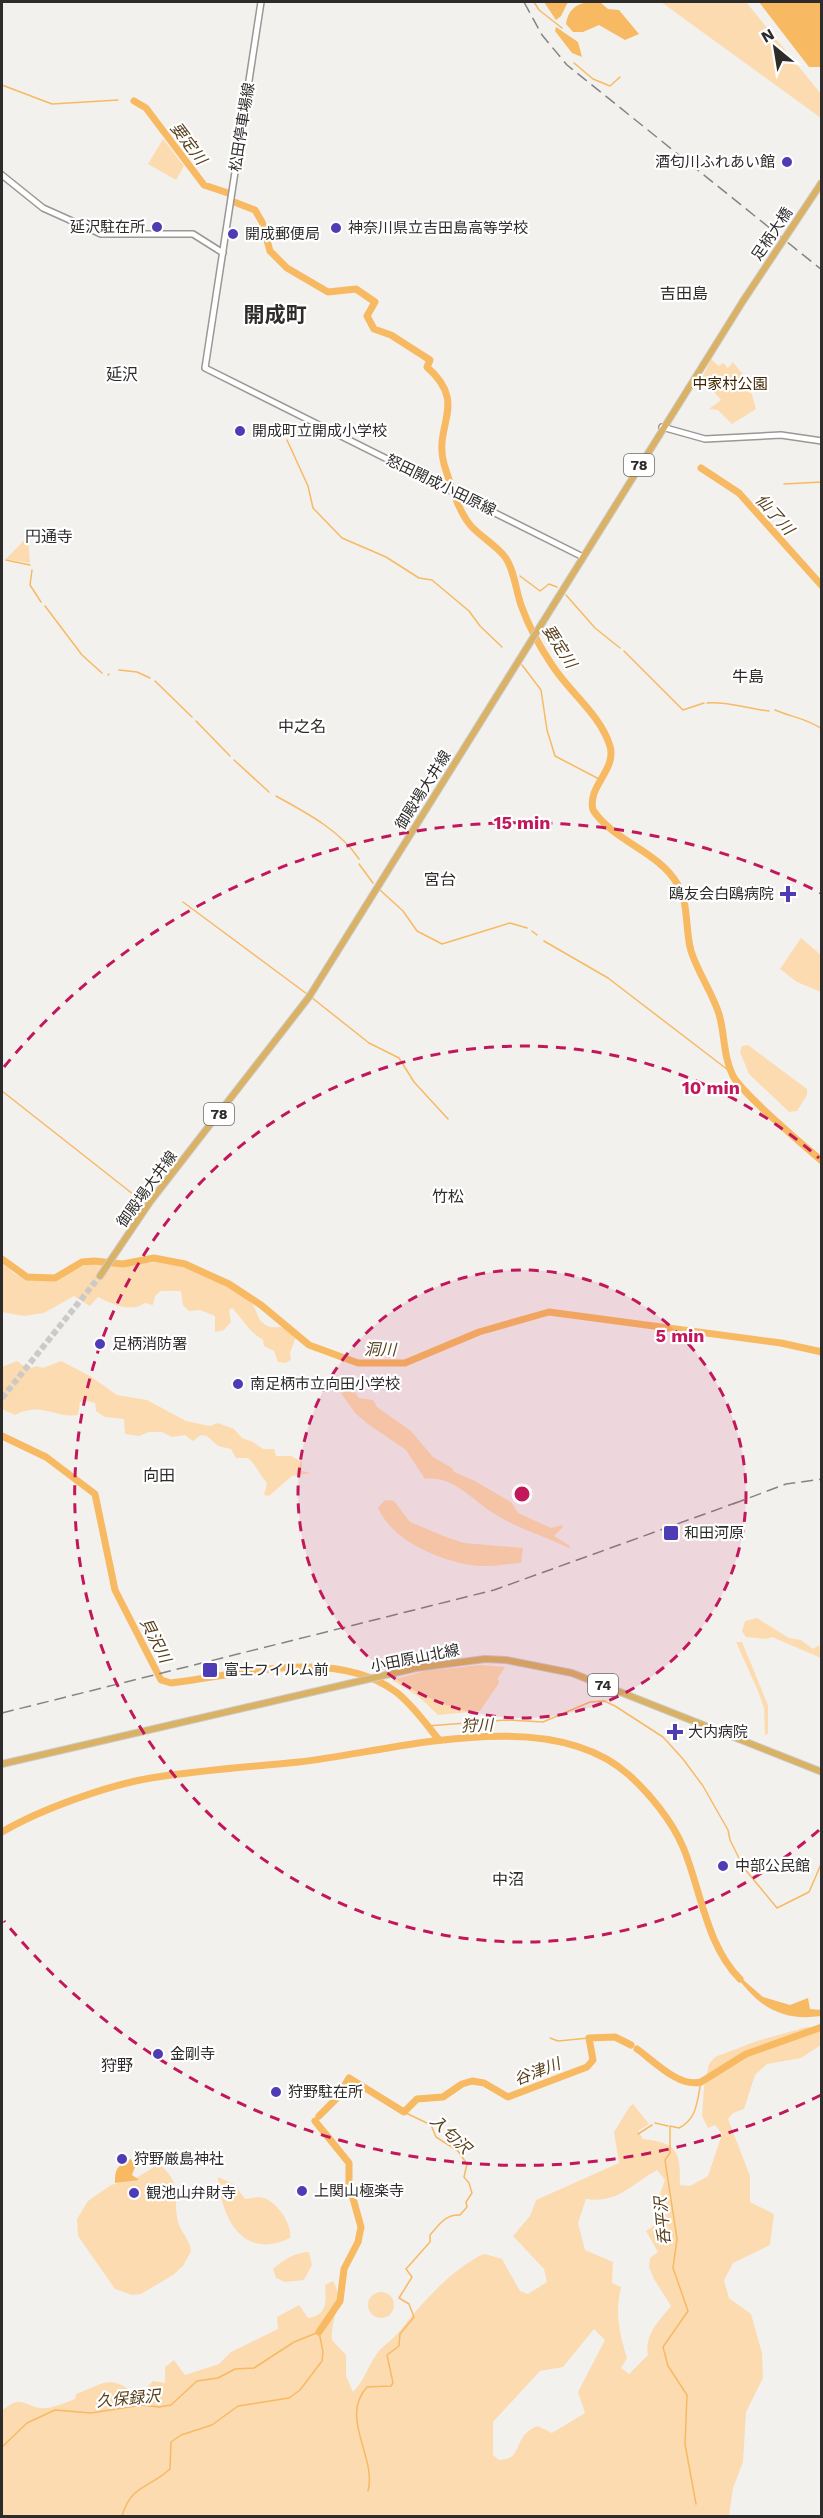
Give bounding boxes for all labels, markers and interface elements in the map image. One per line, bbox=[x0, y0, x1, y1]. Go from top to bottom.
north arrow bbox=[745, 18, 805, 78]
text: N bbox=[758, 24, 778, 47]
street label: 松田停車場線 bbox=[226, 81, 258, 173]
water label: 要定川 bbox=[167, 118, 212, 170]
place label: 酒匂川ふれあい館 bbox=[655, 153, 775, 171]
marker: 酒匂川ふれあい館 bbox=[780, 155, 794, 169]
street label: 足柄大橋 bbox=[748, 204, 796, 264]
place label: 延沢駐在所 bbox=[70, 218, 145, 236]
place label: 神奈川県立吉田島高等学校 bbox=[348, 219, 528, 237]
marker: 延沢駐在所 bbox=[150, 220, 164, 234]
marker: 神奈川県立吉田島高等学校 bbox=[329, 221, 343, 235]
place label: 開成郵便局 bbox=[245, 225, 320, 243]
marker: 開成郵便局 bbox=[226, 227, 240, 241]
district label: 吉田島 bbox=[660, 284, 708, 303]
district label: 開成町 bbox=[244, 302, 307, 327]
district label: 延沢 bbox=[106, 365, 138, 384]
park label: 中家村公園 bbox=[692, 375, 768, 393]
place label: 開成町立開成小学校 bbox=[252, 422, 387, 440]
marker: 開成町立開成小学校 bbox=[233, 424, 247, 438]
street label: 怒田開成小田原線 bbox=[383, 451, 499, 519]
road number: 78 bbox=[624, 454, 654, 476]
water label: 仙了川 bbox=[752, 490, 799, 540]
district label: 円通寺 bbox=[25, 527, 73, 546]
water label: 要定川 bbox=[539, 621, 582, 673]
district label: 牛島 bbox=[732, 667, 764, 686]
district label: 中之名 bbox=[278, 717, 326, 736]
street label: 御殿場大井線 bbox=[392, 747, 454, 833]
text: 15 min bbox=[494, 812, 550, 833]
district label: 宮台 bbox=[424, 870, 456, 889]
place label: 鴎友会白鴎病院 bbox=[669, 885, 774, 903]
marker: 鴎友会白鴎病院 bbox=[779, 885, 797, 903]
text: 10 min bbox=[682, 1077, 740, 1098]
road number: 78 bbox=[204, 1103, 234, 1125]
street label: 御殿場大井線 bbox=[113, 1147, 181, 1231]
district label: 竹松 bbox=[432, 1187, 464, 1206]
text: 5 min bbox=[656, 1325, 704, 1346]
place label: 足柄消防署 bbox=[112, 1335, 187, 1353]
marker: 足柄消防署 bbox=[93, 1337, 107, 1351]
water label: 洞川 bbox=[364, 1340, 398, 1359]
place label: 南足柄市立向田小学校 bbox=[250, 1375, 400, 1393]
marker: 南足柄市立向田小学校 bbox=[231, 1377, 245, 1391]
district label: 向田 bbox=[143, 1466, 175, 1485]
centre of rings bbox=[512, 1484, 532, 1504]
marker: 和田河原 bbox=[662, 1524, 680, 1542]
place label: 和田河原 bbox=[684, 1524, 744, 1542]
water label: 貝沢川 bbox=[136, 1615, 176, 1668]
street label: 小田原山北線 bbox=[369, 1641, 461, 1675]
marker: 富士フイルム前 bbox=[201, 1661, 219, 1679]
place label: 富士フイルム前 bbox=[224, 1661, 329, 1679]
road number: 74 bbox=[588, 1674, 618, 1696]
water label: 狩川 bbox=[461, 1715, 495, 1736]
marker: 大内病院 bbox=[666, 1723, 684, 1741]
place label: 大内病院 bbox=[688, 1723, 748, 1741]
place label: 中部公民館 bbox=[735, 1857, 810, 1875]
marker: 中部公民館 bbox=[716, 1859, 730, 1873]
district label: 中沼 bbox=[492, 1870, 524, 1889]
place label: 金剛寺 bbox=[170, 2045, 215, 2063]
marker: 金剛寺 bbox=[151, 2047, 165, 2061]
water label: 谷津川 bbox=[511, 2053, 565, 2089]
district label: 狩野 bbox=[101, 2056, 133, 2075]
place label: 狩野駐在所 bbox=[288, 2083, 363, 2101]
marker: 狩野駐在所 bbox=[269, 2085, 283, 2099]
water label: 入匂沢 bbox=[427, 2111, 476, 2159]
place label: 狩野厳島神社 bbox=[134, 2150, 224, 2168]
marker: 狩野厳島神社 bbox=[115, 2152, 129, 2166]
place label: 上関山極楽寺 bbox=[314, 2182, 404, 2200]
place label: 観池山弁財寺 bbox=[146, 2184, 236, 2202]
marker: 上関山極楽寺 bbox=[295, 2184, 309, 2198]
marker: 観池山弁財寺 bbox=[127, 2186, 141, 2200]
water label: 呑平沢 bbox=[651, 2194, 674, 2246]
water label: 久保録沢 bbox=[95, 2386, 163, 2411]

